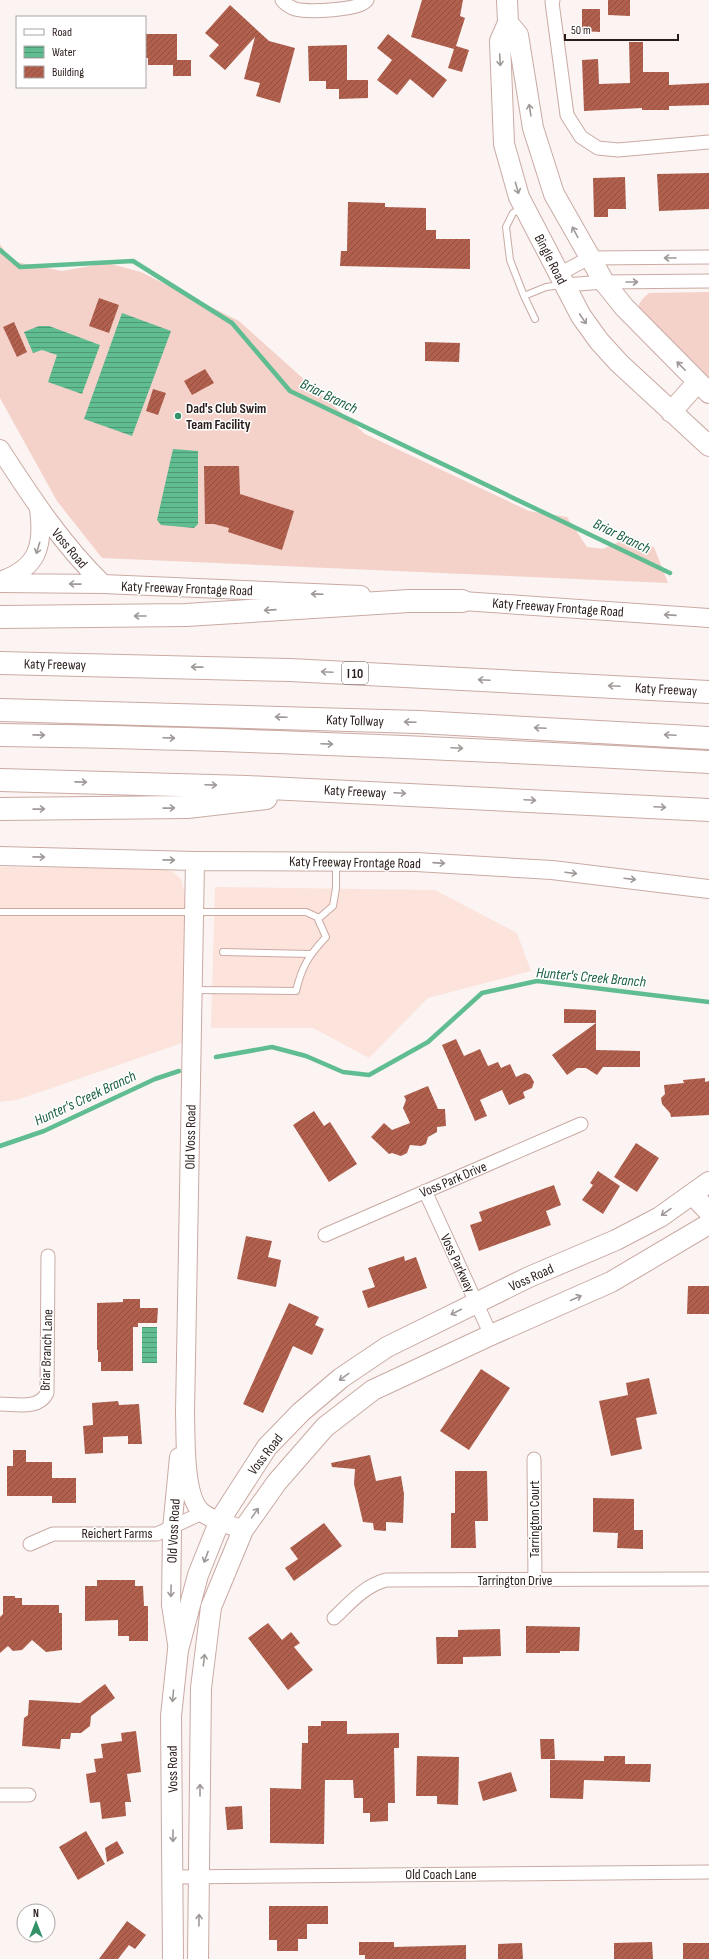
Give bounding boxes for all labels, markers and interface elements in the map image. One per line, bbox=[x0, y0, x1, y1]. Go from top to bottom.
legend bbox=[16, 16, 146, 88]
scale bar bbox=[565, 16, 678, 42]
text: 50 m bbox=[571, 23, 591, 38]
text: Road bbox=[52, 25, 72, 40]
text: Water bbox=[52, 45, 76, 60]
one-way arrow bbox=[497, 53, 504, 66]
text: Building bbox=[52, 65, 84, 80]
one-way arrow bbox=[526, 104, 534, 117]
one-way arrow bbox=[514, 181, 521, 194]
one-way arrow bbox=[571, 226, 578, 238]
street label: Bingle Road bbox=[531, 231, 571, 287]
one-way arrow bbox=[664, 254, 677, 262]
one-way arrow bbox=[625, 278, 638, 286]
one-way arrow bbox=[579, 313, 587, 324]
one-way arrow bbox=[676, 361, 686, 371]
water label: Briar Branch bbox=[297, 374, 360, 418]
place label: Dad's Club Swim Team Facility bbox=[186, 400, 266, 433]
marker: Dad's Club Swim Team Facility bbox=[173, 411, 183, 421]
water label: Briar Branch bbox=[590, 514, 653, 558]
street label: Voss Road bbox=[48, 525, 91, 572]
one-way arrow bbox=[34, 541, 41, 554]
street label: Katy Freeway Frontage Road bbox=[121, 578, 253, 599]
one-way arrow bbox=[69, 580, 82, 588]
one-way arrow bbox=[311, 590, 324, 597]
street label: Katy Freeway Frontage Road bbox=[492, 594, 624, 621]
one-way arrow bbox=[263, 607, 276, 614]
one-way arrow bbox=[134, 612, 147, 620]
one-way arrow bbox=[664, 612, 677, 619]
street label: Katy Freeway bbox=[24, 655, 87, 674]
road number: I 10 bbox=[342, 662, 368, 684]
one-way arrow bbox=[191, 663, 204, 671]
one-way arrow bbox=[321, 668, 334, 676]
one-way arrow bbox=[478, 676, 491, 683]
street label: Katy Freeway bbox=[634, 679, 698, 700]
one-way arrow bbox=[608, 683, 621, 690]
street label: Katy Tollway bbox=[326, 711, 385, 730]
one-way arrow bbox=[275, 713, 288, 721]
one-way arrow bbox=[404, 718, 417, 726]
one-way arrow bbox=[534, 724, 547, 732]
one-way arrow bbox=[32, 731, 45, 739]
one-way arrow bbox=[664, 732, 677, 739]
one-way arrow bbox=[162, 734, 175, 742]
one-way arrow bbox=[320, 740, 333, 747]
one-way arrow bbox=[450, 745, 463, 752]
one-way arrow bbox=[74, 778, 87, 786]
street label: Katy Freeway bbox=[323, 781, 387, 802]
one-way arrow bbox=[204, 782, 217, 789]
one-way arrow bbox=[393, 790, 406, 797]
one-way arrow bbox=[523, 796, 536, 804]
one-way arrow bbox=[162, 804, 175, 812]
one-way arrow bbox=[653, 804, 666, 811]
one-way arrow bbox=[32, 805, 45, 813]
one-way arrow bbox=[32, 853, 45, 861]
street label: Katy Freeway Frontage Road bbox=[289, 853, 421, 872]
one-way arrow bbox=[162, 856, 175, 864]
one-way arrow bbox=[432, 860, 445, 867]
one-way arrow bbox=[564, 869, 577, 876]
one-way arrow bbox=[623, 876, 636, 883]
water label: Hunter's Creek Branch bbox=[535, 963, 647, 992]
water label: Hunter's Creek Branch bbox=[31, 1067, 139, 1130]
street label: Old Voss Road bbox=[181, 1104, 200, 1170]
street label: Voss Park Drive bbox=[417, 1158, 489, 1201]
one-way arrow bbox=[660, 1208, 671, 1217]
street label: Voss Parkway bbox=[437, 1231, 479, 1296]
street label: Voss Road bbox=[506, 1260, 556, 1295]
one-way arrow bbox=[570, 1294, 582, 1301]
street label: Briar Branch Lane bbox=[37, 1309, 56, 1391]
one-way arrow bbox=[450, 1309, 462, 1316]
one-way arrow bbox=[338, 1372, 349, 1381]
street label: Voss Road bbox=[244, 1430, 287, 1478]
street label: Tarrington Court bbox=[526, 1480, 543, 1558]
street label: Old Voss Road bbox=[163, 1498, 184, 1564]
one-way arrow bbox=[251, 1507, 259, 1518]
street label: Reichert Farms bbox=[82, 1525, 152, 1542]
one-way arrow bbox=[201, 1550, 209, 1562]
street label: Tarrington Drive bbox=[478, 1572, 552, 1589]
one-way arrow bbox=[167, 1584, 175, 1597]
one-way arrow bbox=[201, 1654, 208, 1667]
one-way arrow bbox=[170, 1689, 177, 1702]
street label: Voss Road bbox=[164, 1745, 181, 1793]
one-way arrow bbox=[196, 1784, 204, 1797]
one-way arrow bbox=[169, 1829, 177, 1842]
street label: Old Coach Lane bbox=[405, 1866, 477, 1883]
north arrow bbox=[16, 1903, 56, 1943]
text: N bbox=[33, 1907, 39, 1920]
one-way arrow bbox=[195, 1914, 203, 1927]

